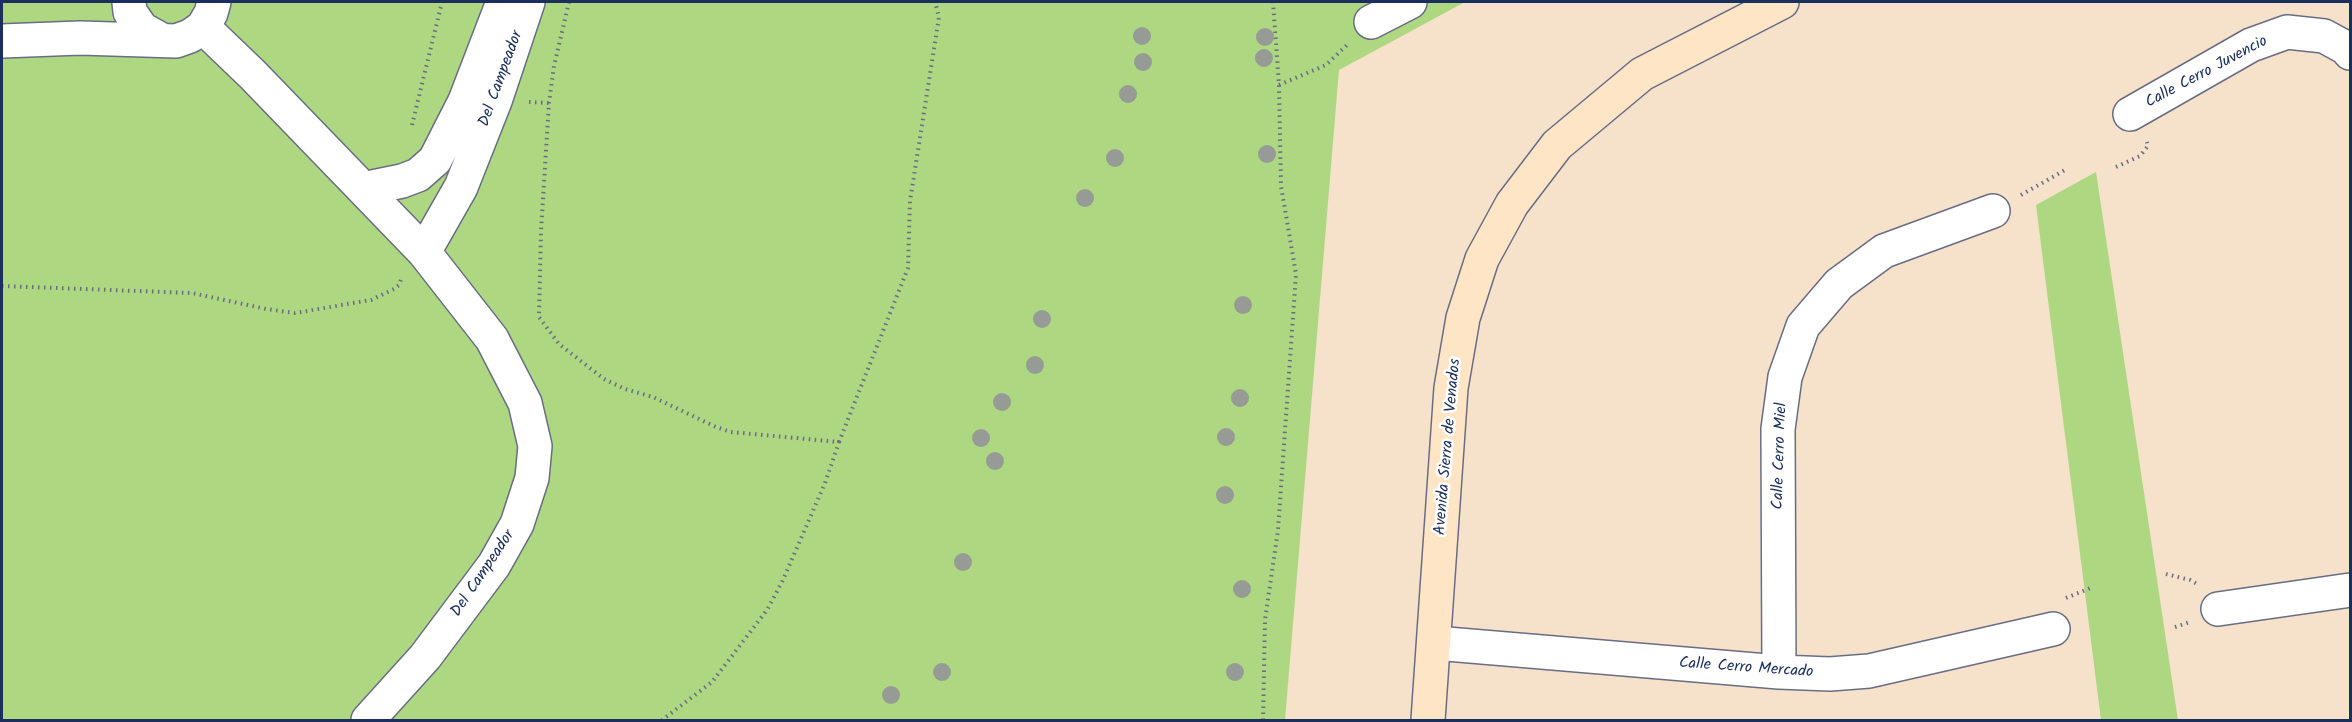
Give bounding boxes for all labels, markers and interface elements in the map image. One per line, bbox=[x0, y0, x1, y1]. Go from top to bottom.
street label: Del Campeador bbox=[476, 28, 528, 130]
street label: Calle Cerro Juvencio bbox=[2143, 33, 2271, 113]
street label: Avenida Sierra de Venados bbox=[1432, 358, 1466, 536]
street label: Calle Cerro Miel bbox=[1770, 402, 1792, 510]
street label: Del Campeador bbox=[448, 527, 520, 621]
street label: Calle Cerro Mercado bbox=[1678, 655, 1814, 683]

